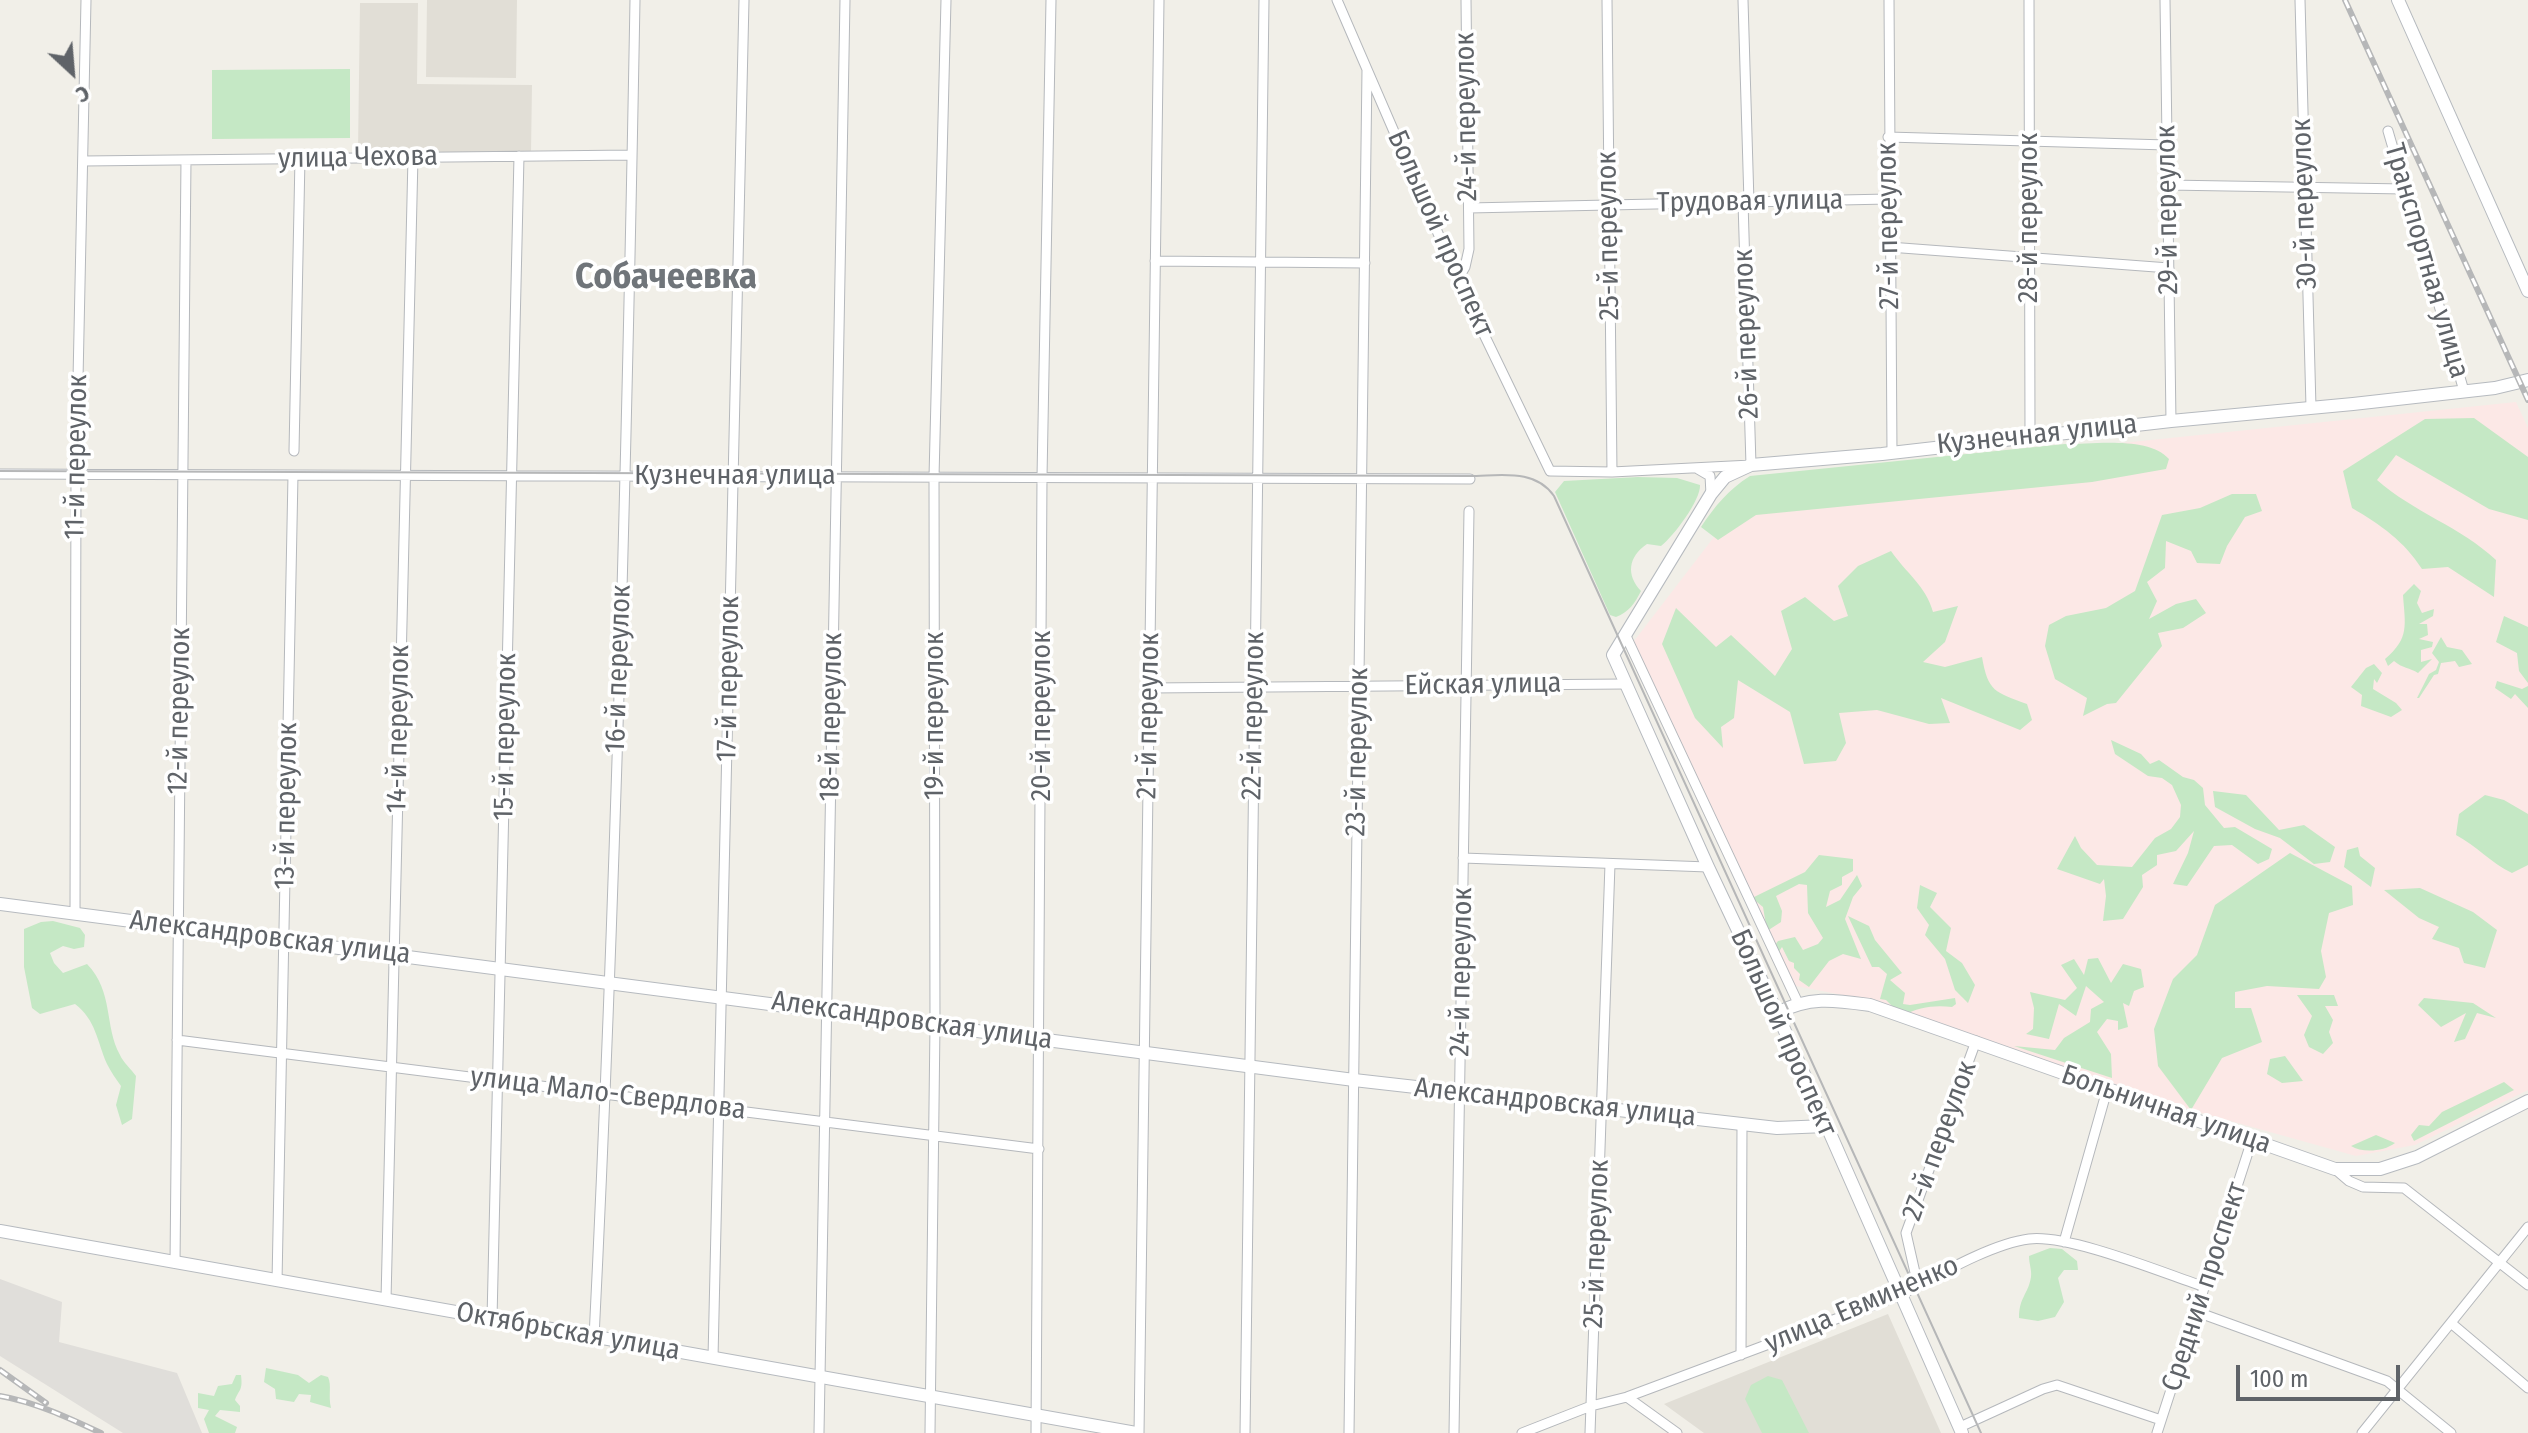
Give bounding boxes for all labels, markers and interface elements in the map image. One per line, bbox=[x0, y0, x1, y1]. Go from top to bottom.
north arrow bbox=[32, 32, 112, 112]
street label: 24-й переулок bbox=[1449, 32, 1485, 202]
text: С bbox=[72, 79, 94, 109]
street label: 30-й переулок bbox=[2285, 118, 2325, 290]
street label: 29-й переулок bbox=[2150, 125, 2186, 295]
street label: Большой проспект bbox=[1379, 126, 1501, 342]
street label: 28-й переулок bbox=[2012, 133, 2046, 303]
street label: улица Чехова bbox=[278, 140, 438, 176]
street label: Транспортная улица bbox=[2376, 140, 2476, 382]
street label: 27-й переулок bbox=[1871, 142, 1907, 310]
street label: 25-й переулок bbox=[1591, 151, 1627, 321]
street label: Трудовая улица bbox=[1656, 184, 1844, 220]
street label: 26-й переулок bbox=[1727, 249, 1767, 419]
district label: Собачеевка bbox=[575, 256, 757, 300]
street label: 11-й переулок bbox=[59, 374, 95, 540]
street label: Кузнечная улица bbox=[1935, 408, 2139, 462]
street label: Кузнечная улица bbox=[634, 459, 836, 493]
street label: 16-й переулок bbox=[599, 584, 639, 754]
street label: 17-й переулок bbox=[711, 596, 747, 762]
street label: 12-й переулок bbox=[162, 627, 198, 795]
street label: 20-й переулок bbox=[1025, 631, 1059, 801]
street label: 18-й переулок bbox=[814, 632, 850, 802]
street label: 19-й переулок bbox=[918, 632, 952, 800]
street label: 22-й переулок bbox=[1236, 632, 1272, 800]
street label: 21-й переулок bbox=[1131, 633, 1167, 799]
street label: 14-й переулок bbox=[381, 645, 417, 813]
street label: 15-й переулок bbox=[488, 653, 524, 821]
street label: 23-й переулок bbox=[1340, 667, 1376, 837]
street label: Ейская улица bbox=[1404, 667, 1562, 703]
street label: 13-й переулок bbox=[269, 722, 305, 890]
street label: 24-й переулок bbox=[1444, 887, 1480, 1057]
street label: Александровская улица bbox=[128, 904, 412, 972]
street label: Большой проспект bbox=[1722, 925, 1844, 1141]
street label: Александровская улица bbox=[770, 985, 1054, 1057]
street label: 27-й переулок bbox=[1896, 1057, 1984, 1225]
street label: Больничная улица bbox=[2057, 1058, 2275, 1162]
street label: улица Мало-Свердлова bbox=[468, 1060, 748, 1128]
street label: Александровская улица bbox=[1413, 1072, 1697, 1134]
street label: 25-й переулок bbox=[1577, 1159, 1617, 1329]
street label: Средний проспект bbox=[2155, 1178, 2255, 1396]
street label: улица Евминенко bbox=[1760, 1249, 1964, 1361]
street label: Октябрьская улица bbox=[453, 1296, 683, 1368]
scale bar bbox=[2240, 1349, 2404, 1399]
text: 100 m bbox=[2250, 1365, 2308, 1393]

